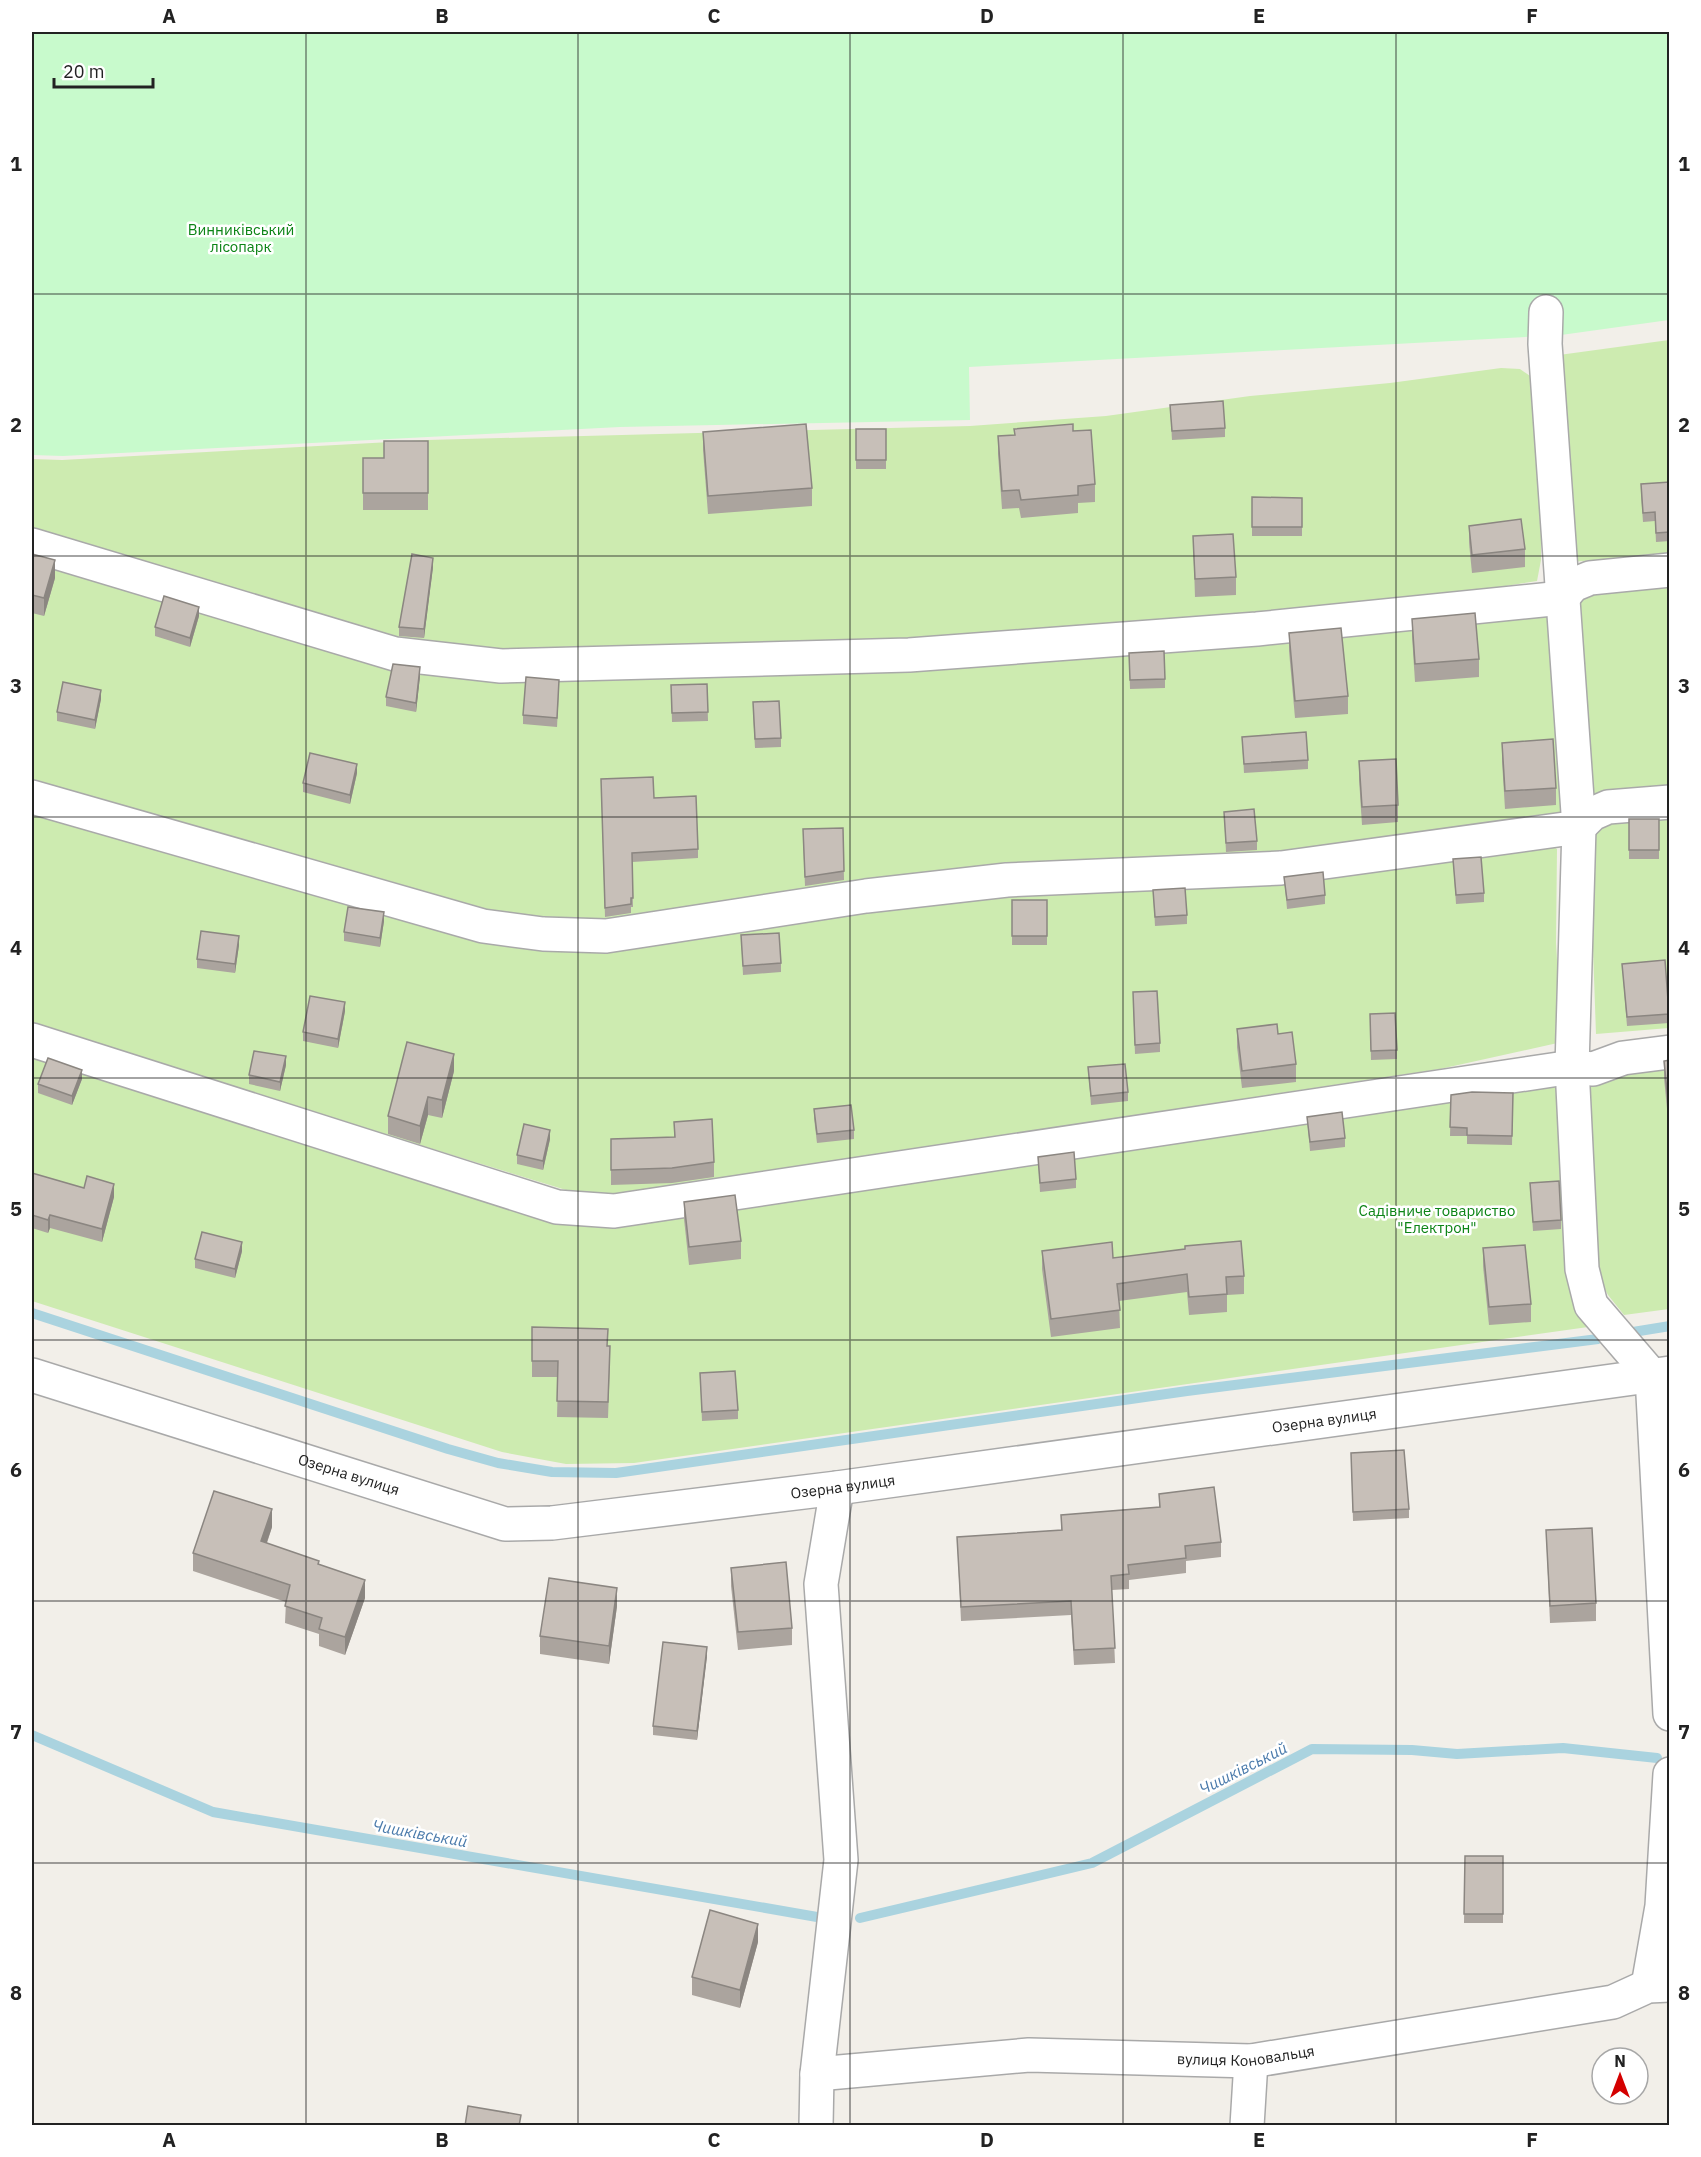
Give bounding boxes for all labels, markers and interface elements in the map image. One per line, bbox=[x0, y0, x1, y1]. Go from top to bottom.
text: A bbox=[162, 2, 176, 29]
text: B bbox=[435, 2, 449, 29]
text: C bbox=[707, 2, 721, 29]
text: D bbox=[980, 2, 994, 29]
text: E bbox=[1253, 2, 1265, 29]
text: F bbox=[1526, 2, 1538, 29]
scale bar bbox=[54, 51, 153, 89]
text: 20 m bbox=[63, 60, 105, 83]
text: 1 bbox=[10, 150, 22, 177]
text: 1 bbox=[1678, 150, 1690, 177]
park label: Винниківський лісопарк bbox=[188, 220, 294, 256]
text: 2 bbox=[10, 411, 22, 438]
text: 2 bbox=[1678, 411, 1690, 438]
text: 3 bbox=[10, 672, 22, 699]
text: 3 bbox=[1678, 672, 1690, 699]
text: 4 bbox=[10, 934, 22, 961]
text: 4 bbox=[1678, 934, 1690, 961]
text: 5 bbox=[10, 1195, 22, 1222]
text: 5 bbox=[1678, 1195, 1690, 1222]
park label: Садівниче товариство "Електрон" bbox=[1359, 1201, 1515, 1237]
street label: Озерна вулиця bbox=[1271, 1404, 1378, 1437]
street label: Озерна вулиця bbox=[296, 1449, 402, 1499]
text: 6 bbox=[10, 1456, 22, 1483]
text: 6 bbox=[1678, 1456, 1690, 1483]
street label: Озерна вулиця bbox=[789, 1470, 896, 1503]
text: 7 bbox=[10, 1718, 22, 1745]
text: 7 bbox=[1678, 1718, 1690, 1745]
water label: Чишківський bbox=[1196, 1737, 1290, 1799]
water label: Чишківський bbox=[371, 1815, 469, 1851]
text: 8 bbox=[10, 1979, 22, 2006]
text: 8 bbox=[1678, 1979, 1690, 2006]
street label: вулиця Коновальця bbox=[1177, 2041, 1316, 2070]
north arrow bbox=[1590, 2046, 1650, 2106]
text: N bbox=[1614, 2051, 1626, 2071]
text: A bbox=[162, 2126, 176, 2153]
text: B bbox=[435, 2126, 449, 2153]
text: C bbox=[707, 2126, 721, 2153]
text: D bbox=[980, 2126, 994, 2153]
text: E bbox=[1253, 2126, 1265, 2153]
text: F bbox=[1526, 2126, 1538, 2153]

